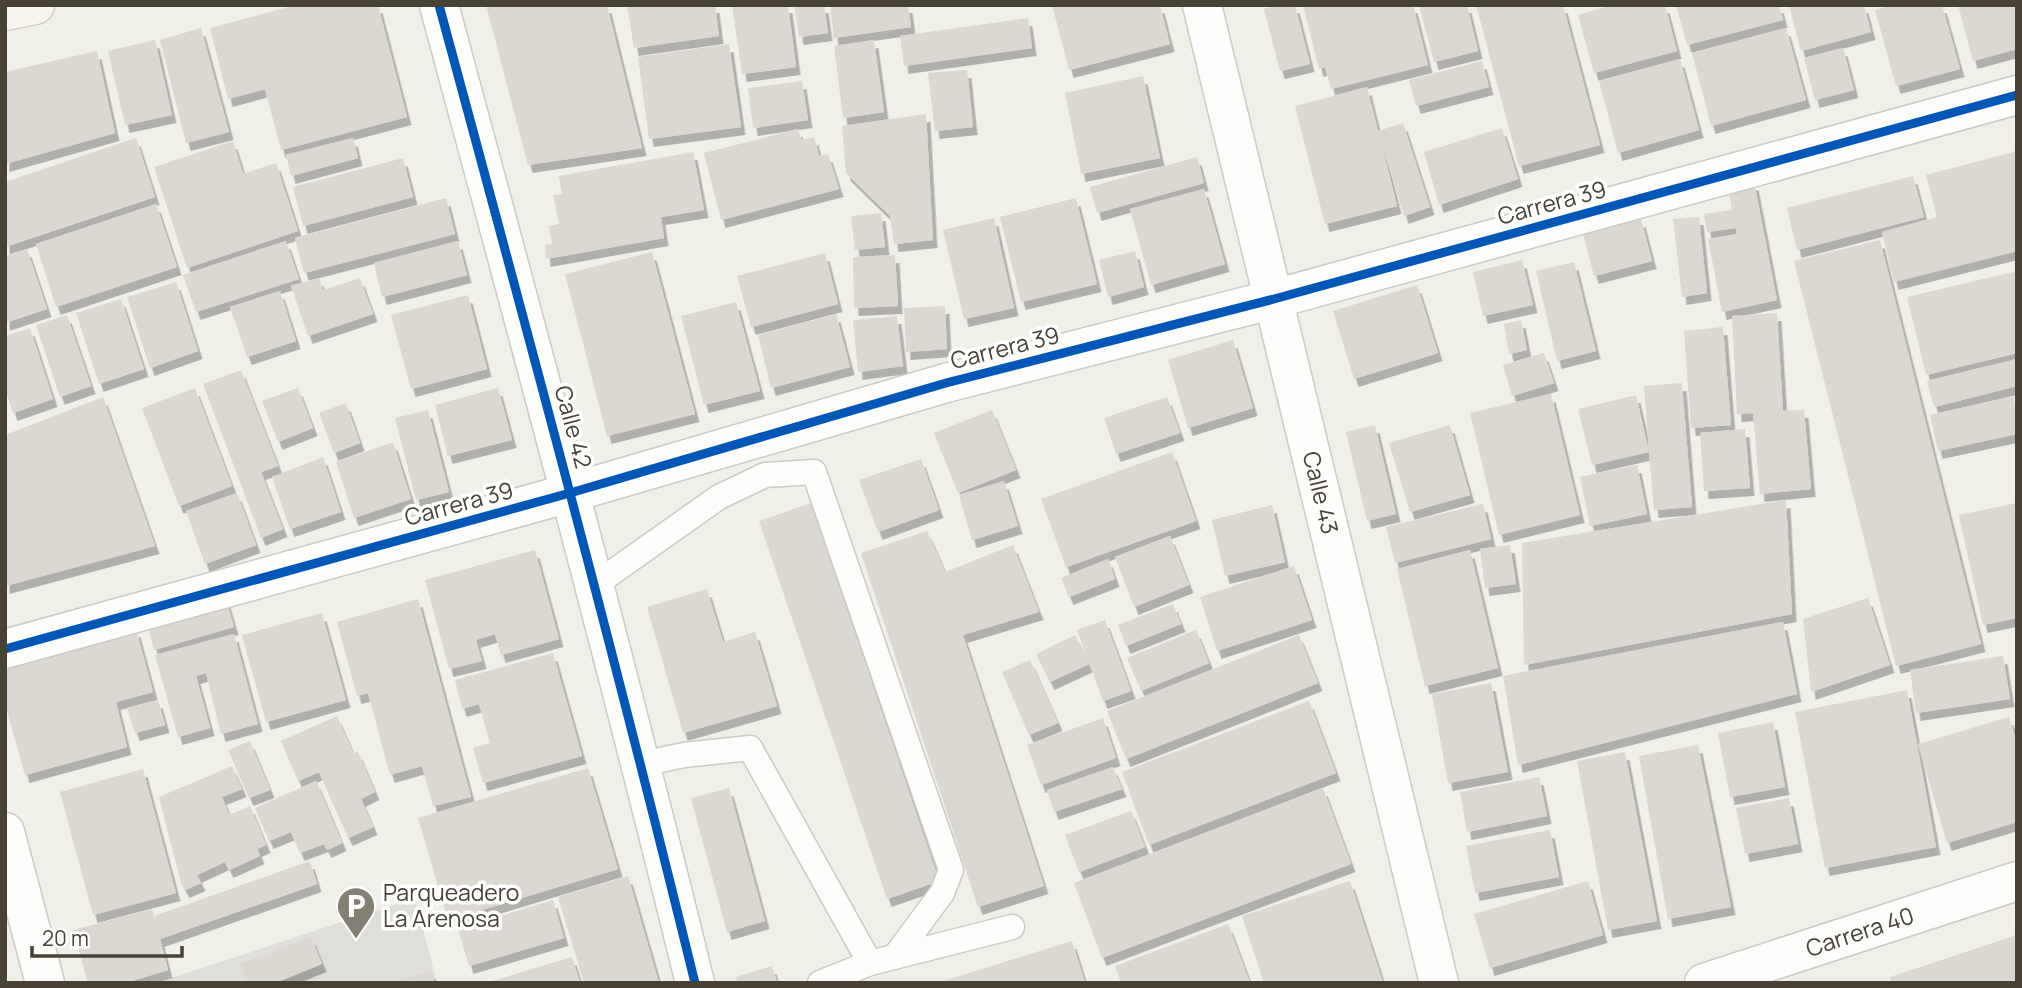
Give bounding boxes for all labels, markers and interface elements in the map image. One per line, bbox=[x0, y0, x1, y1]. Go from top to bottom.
street label: Carrera 39 bbox=[1494, 172, 1610, 232]
street label: Carrera 39 bbox=[947, 318, 1063, 376]
street label: Calle 42 bbox=[548, 382, 600, 472]
street label: Calle 43 bbox=[1296, 448, 1347, 537]
street label: Carrera 39 bbox=[401, 473, 517, 533]
place label: Parqueadero La Arenosa bbox=[383, 876, 519, 934]
parking icon: Parqueadero La Arenosa bbox=[335, 885, 377, 940]
street label: Carrera 40 bbox=[1801, 899, 1918, 964]
scale bar bbox=[32, 914, 182, 958]
text: 20 m bbox=[42, 924, 89, 952]

